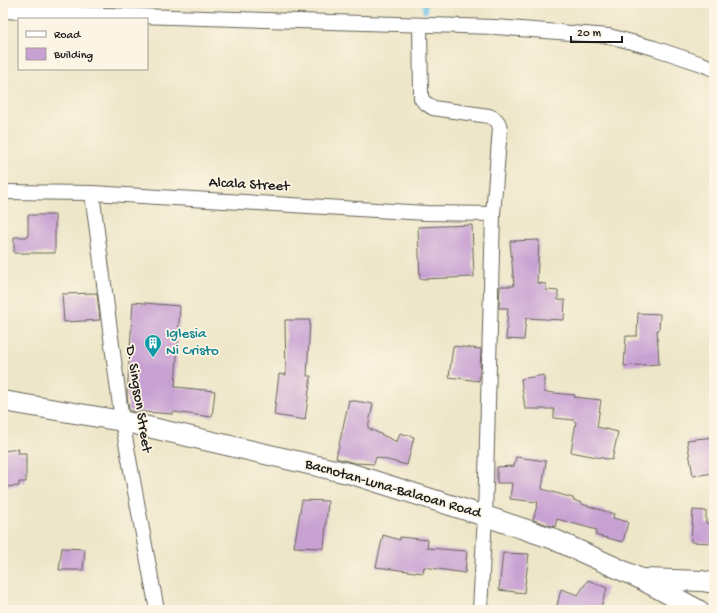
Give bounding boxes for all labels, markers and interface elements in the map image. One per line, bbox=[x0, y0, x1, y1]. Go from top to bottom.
legend bbox=[18, 18, 148, 70]
scale bar bbox=[571, 18, 622, 44]
text: 20 m bbox=[577, 27, 602, 41]
text: Road bbox=[54, 29, 81, 43]
text: Building bbox=[53, 49, 93, 63]
street label: Alcala Street bbox=[208, 174, 292, 196]
place label: Iglesia Ni Cristo bbox=[166, 325, 219, 360]
building icon: Iglesia Ni Cristo bbox=[143, 333, 163, 358]
street label: D. Singson Street bbox=[121, 343, 156, 456]
street label: Bacnotan-Luna-Balaoan Road bbox=[302, 455, 484, 523]

